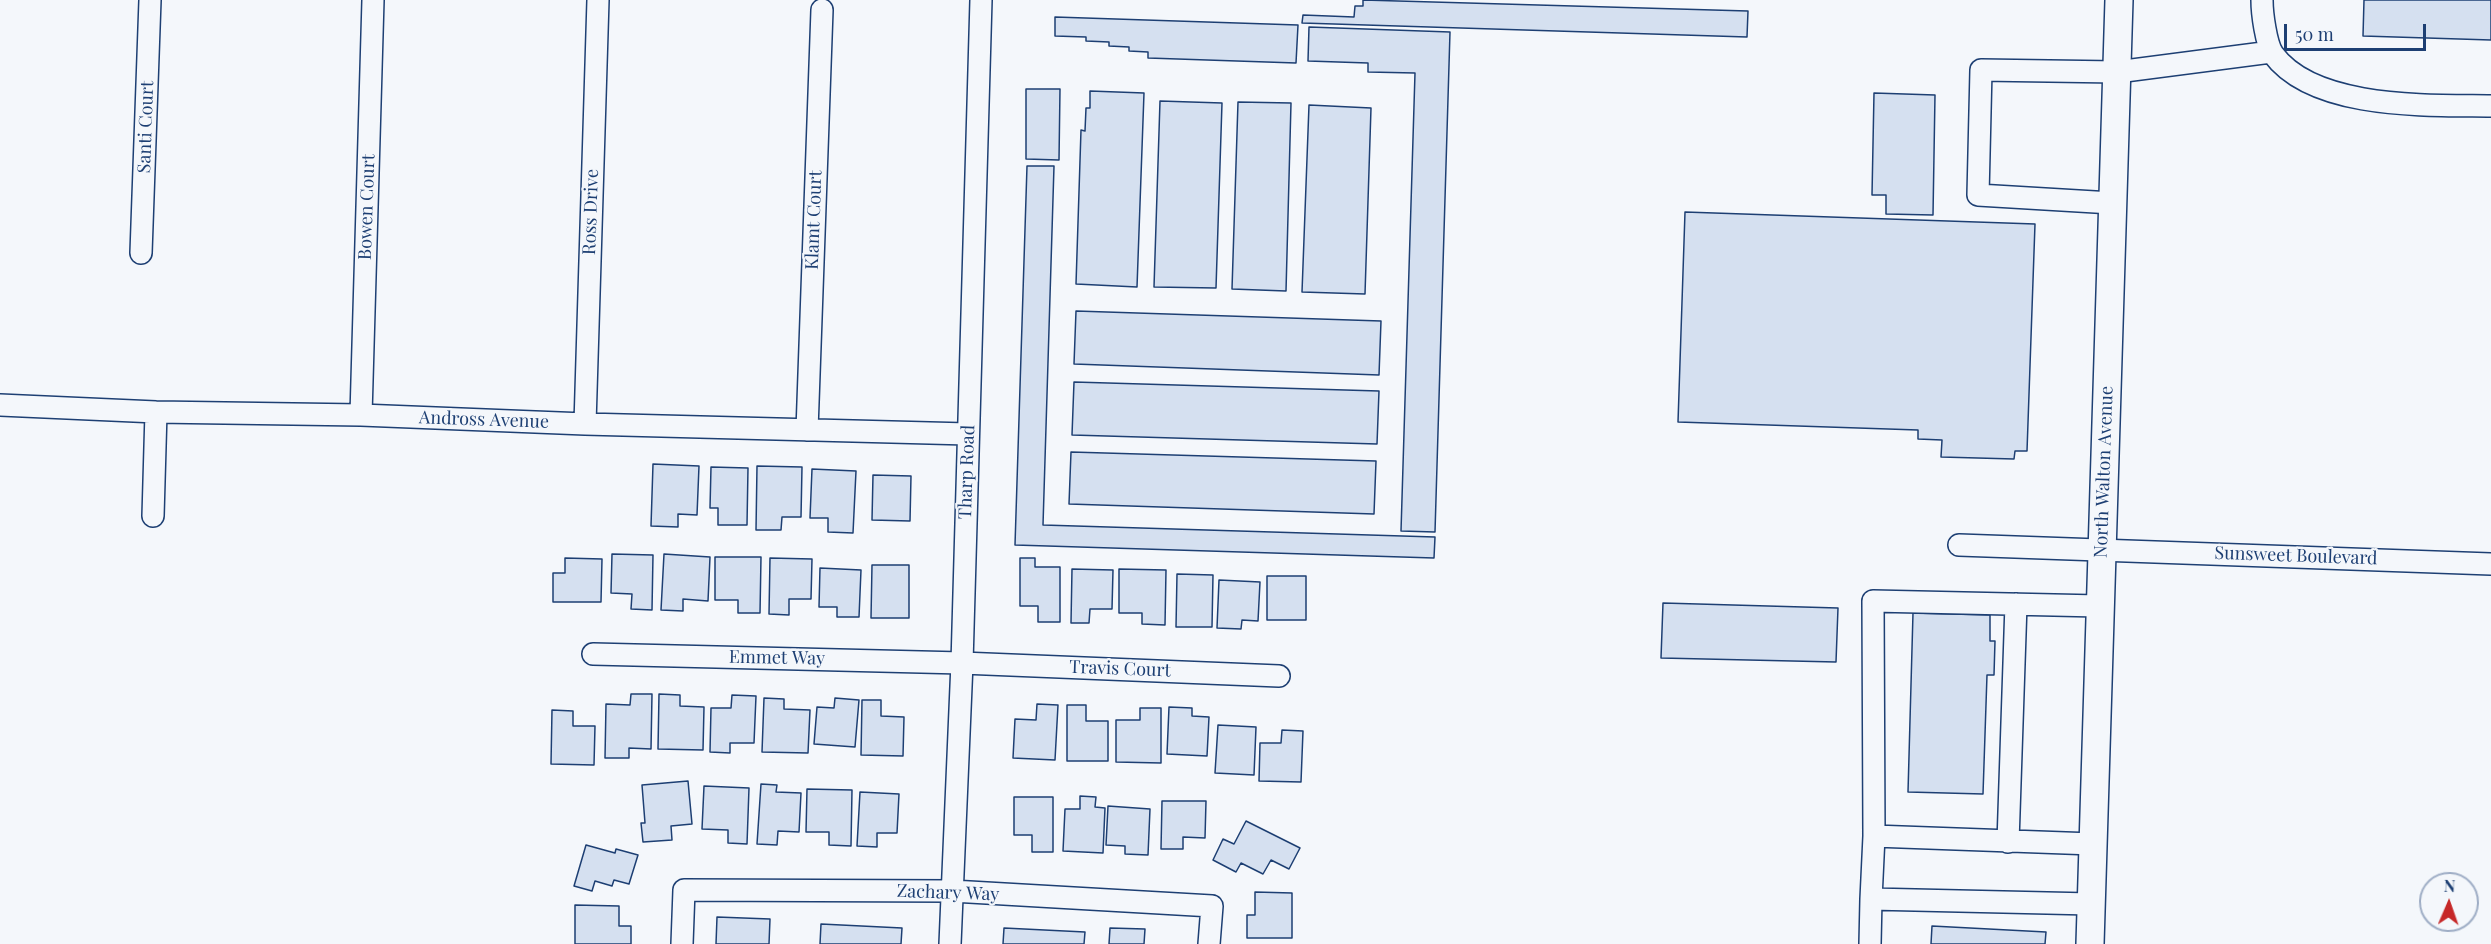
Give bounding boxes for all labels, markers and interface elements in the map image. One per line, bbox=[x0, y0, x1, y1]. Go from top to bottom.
scale bar bbox=[2287, 12, 2430, 50]
text: 50 m bbox=[2295, 22, 2334, 46]
street label: Santi Court bbox=[134, 80, 158, 174]
street label: Bowen Court bbox=[354, 154, 380, 260]
street label: Ross Drive bbox=[579, 169, 603, 255]
street label: Klamt Court bbox=[801, 170, 827, 270]
street label: North Walton Avenue bbox=[2090, 386, 2118, 558]
street label: Andross Avenue bbox=[419, 407, 549, 433]
street label: Tharp Road bbox=[955, 424, 979, 520]
street label: Sunsweet Boulevard bbox=[2214, 542, 2378, 570]
street label: Emmet Way bbox=[729, 646, 825, 670]
street label: Travis Court bbox=[1069, 656, 1171, 682]
north arrow bbox=[2419, 872, 2479, 932]
text: N bbox=[2443, 875, 2456, 896]
street label: Zachary Way bbox=[896, 880, 1000, 906]

